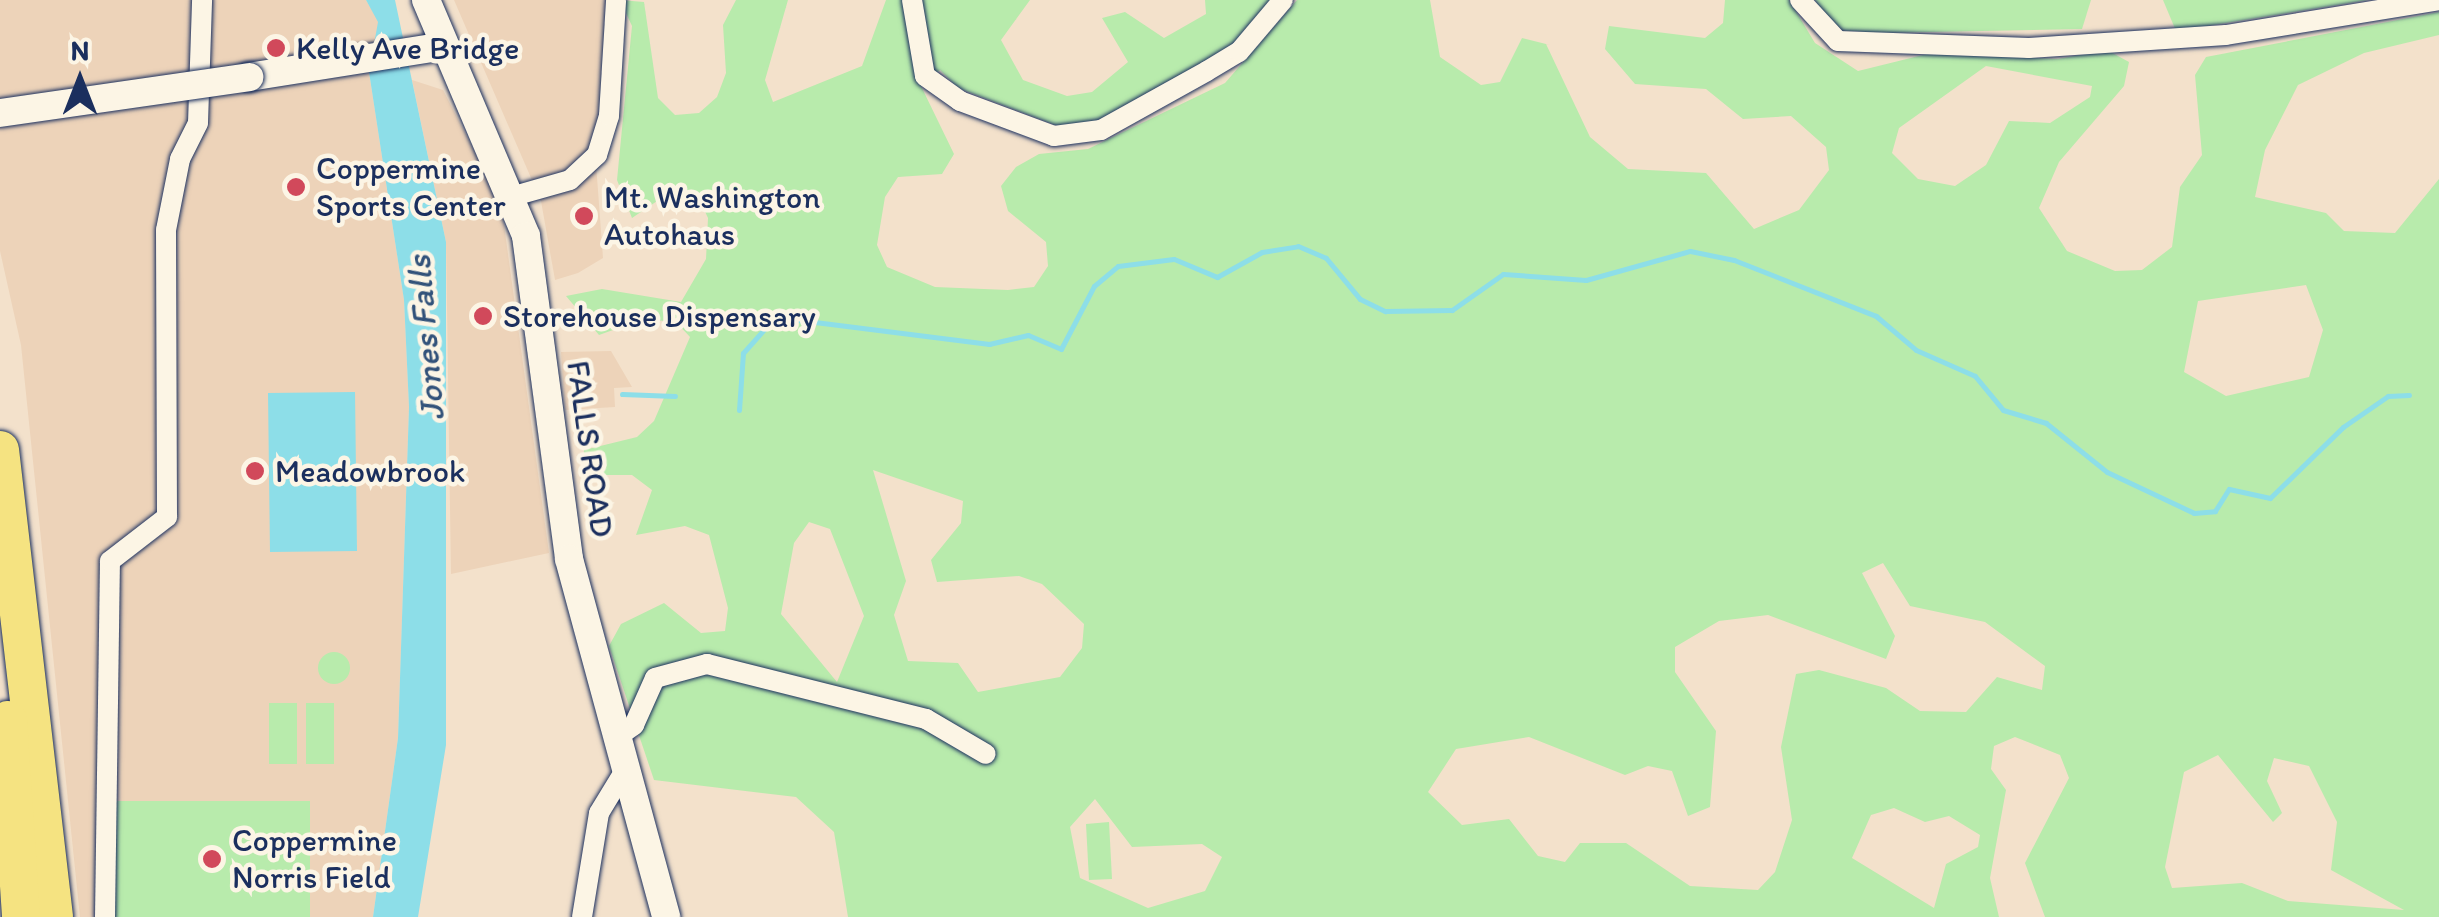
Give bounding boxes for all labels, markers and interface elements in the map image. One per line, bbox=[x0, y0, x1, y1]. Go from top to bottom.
place label: Kelly Ave Bridge bbox=[296, 29, 520, 67]
north arrow bbox=[30, 30, 130, 130]
text: N bbox=[71, 33, 89, 67]
marker: Kelly Ave Bridge bbox=[265, 37, 287, 59]
place label: Coppermine Sports Center bbox=[316, 150, 507, 225]
marker: Coppermine Sports Center bbox=[285, 176, 307, 198]
place label: Mt. Washington Autohaus bbox=[604, 179, 819, 254]
marker: Mt. Washington Autohaus bbox=[573, 205, 595, 227]
water label: Jones Falls bbox=[397, 254, 453, 422]
place label: Storehouse Dispensary bbox=[503, 297, 815, 335]
marker: Storehouse Dispensary bbox=[472, 305, 494, 327]
street label: FALLS ROAD bbox=[559, 359, 621, 539]
place label: Meadowbrook bbox=[275, 452, 465, 490]
marker: Meadowbrook bbox=[244, 460, 266, 482]
place label: Coppermine Norris Field bbox=[232, 822, 397, 897]
marker: Coppermine Norris Field bbox=[201, 848, 223, 870]

